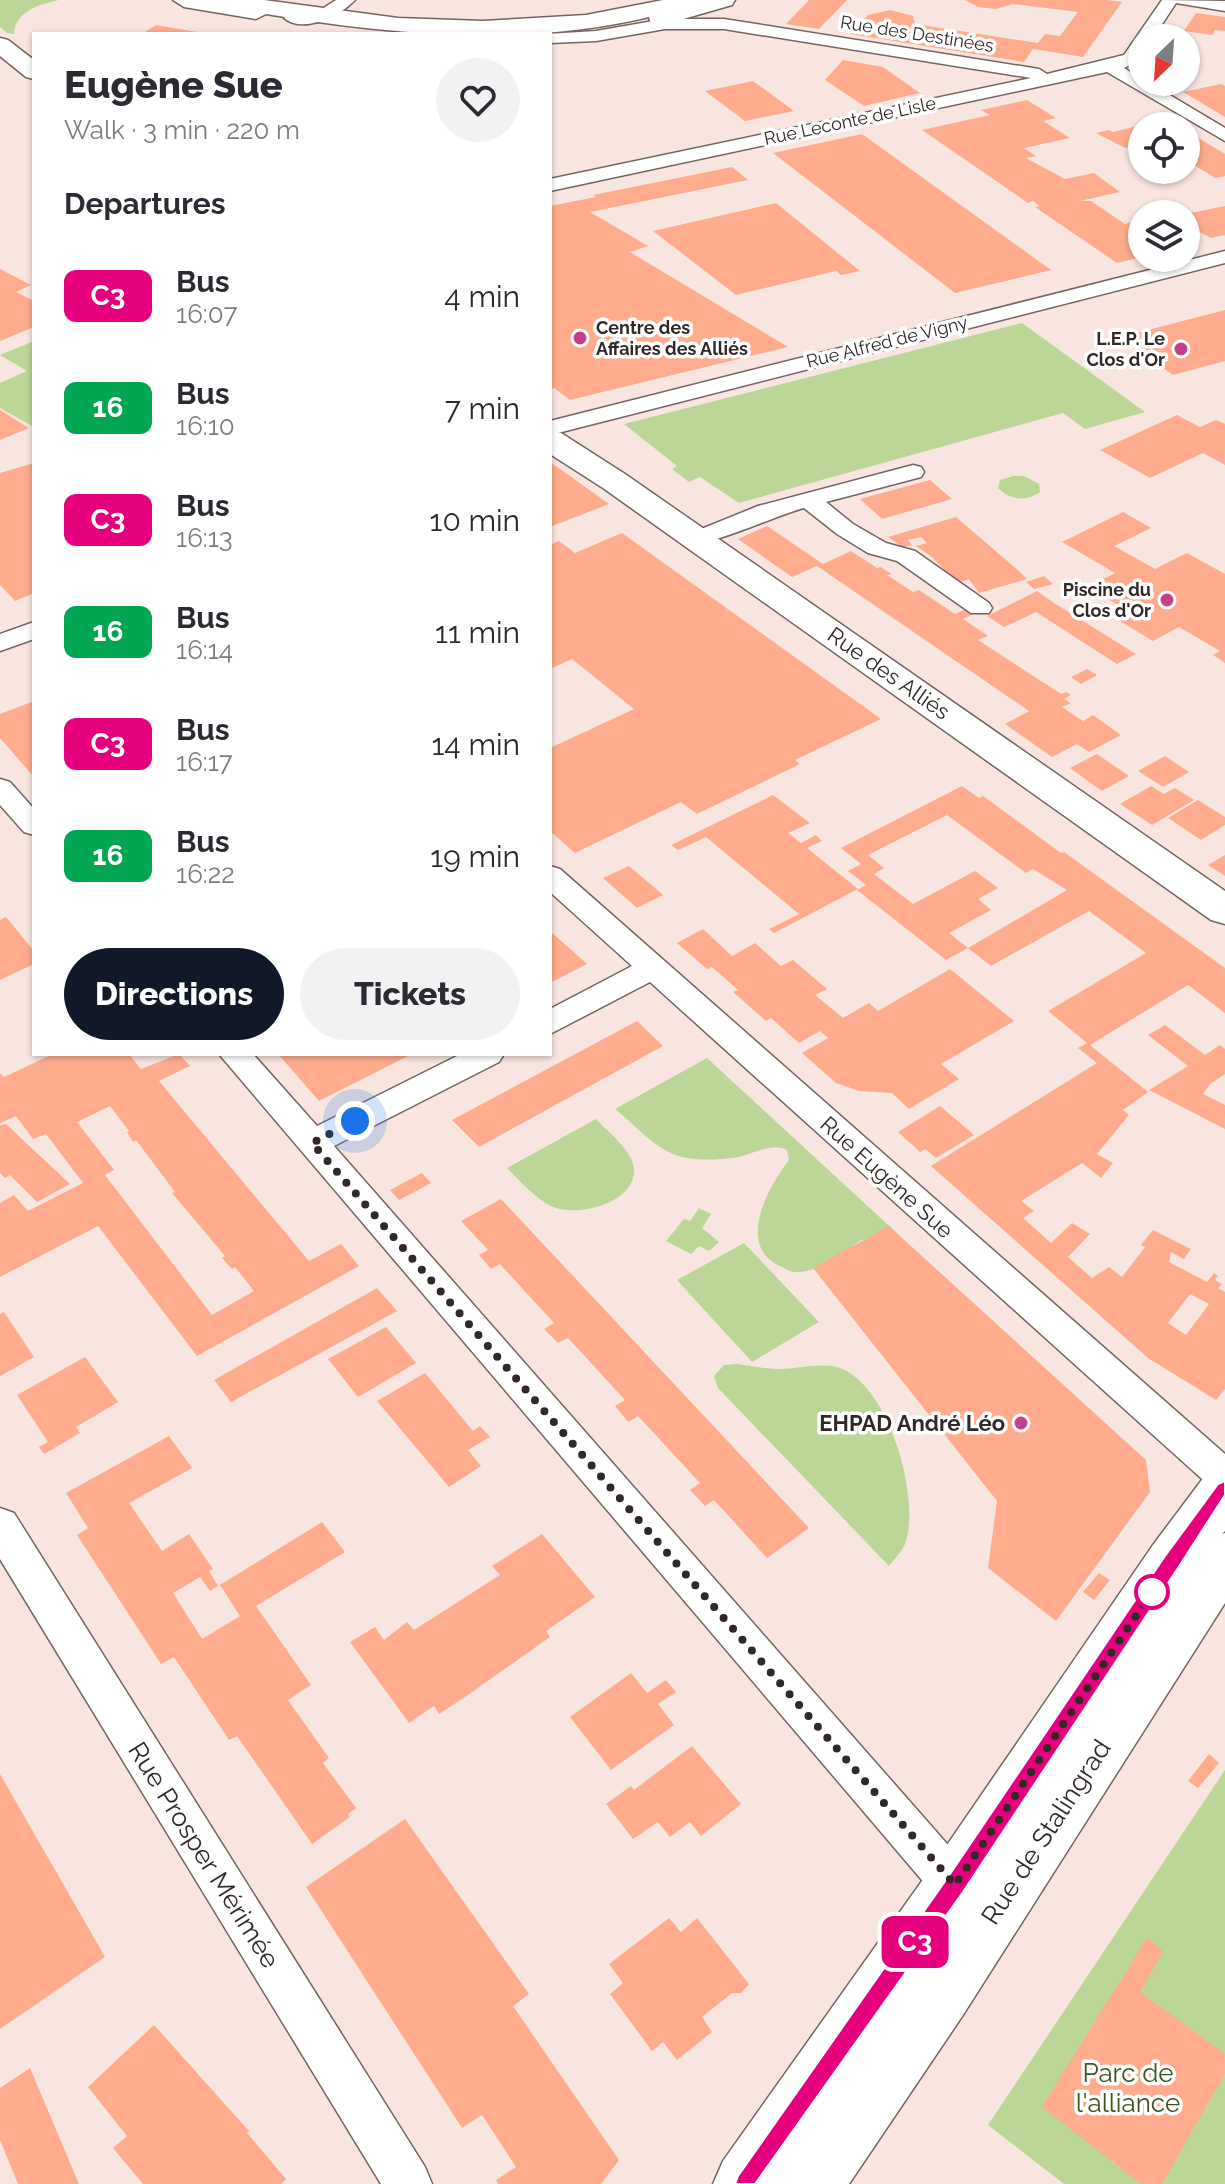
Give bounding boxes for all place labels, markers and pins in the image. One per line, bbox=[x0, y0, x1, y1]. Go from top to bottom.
place label: Centre des Affaires des Alliés bbox=[596, 317, 748, 359]
place label: L.E.P. Le Clos d'Or bbox=[1087, 328, 1165, 370]
marker: Centre des Affaires des Alliés bbox=[571, 329, 589, 347]
marker: L.E.P. Le Clos d'Or bbox=[1172, 340, 1190, 358]
place label: Piscine du Clos d'Or bbox=[1063, 579, 1151, 621]
marker: Piscine du Clos d'Or bbox=[1158, 591, 1176, 609]
place label: EHPAD André Léo bbox=[819, 1410, 1005, 1436]
marker: EHPAD André Léo bbox=[1012, 1414, 1030, 1432]
unlabelled marker bbox=[1135, 1575, 1169, 1609]

